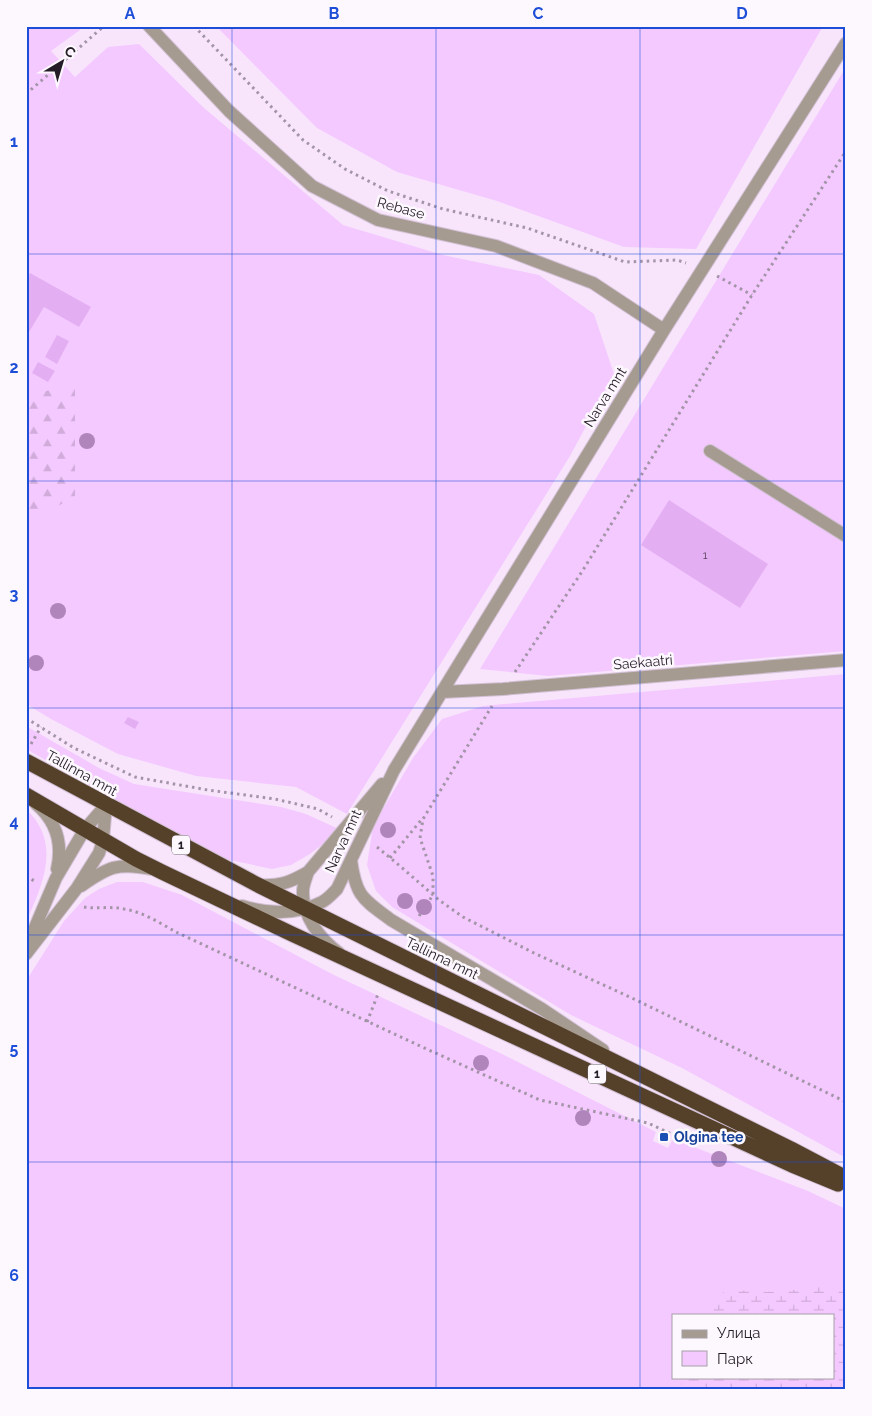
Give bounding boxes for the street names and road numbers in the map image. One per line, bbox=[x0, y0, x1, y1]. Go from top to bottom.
street label: Rebase bbox=[376, 194, 426, 222]
street label: Narva mnt bbox=[580, 364, 630, 430]
street label: Saekaatri bbox=[613, 651, 673, 673]
street label: Tallinna mnt bbox=[44, 747, 120, 799]
street label: Narva mnt bbox=[322, 807, 365, 875]
road number: 1 bbox=[172, 836, 190, 854]
street label: Tallinna mnt bbox=[403, 934, 481, 983]
road number: 1 bbox=[588, 1064, 606, 1084]

